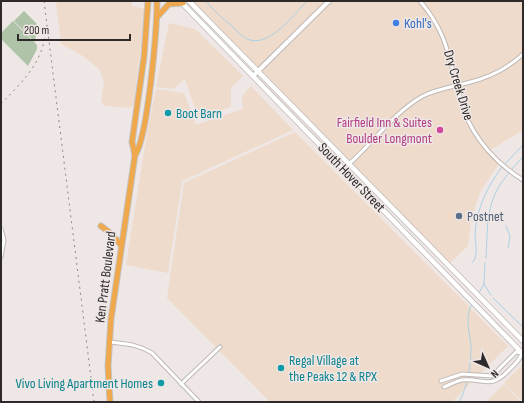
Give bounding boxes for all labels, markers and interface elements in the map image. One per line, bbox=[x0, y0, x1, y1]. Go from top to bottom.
place label: Kohl's bbox=[404, 15, 432, 32]
scale bar bbox=[18, 16, 130, 42]
marker: Kohl's bbox=[391, 18, 401, 28]
text: 200 m bbox=[24, 23, 50, 38]
street label: Dry Creek Drive bbox=[440, 48, 477, 122]
place label: Boot Barn bbox=[176, 105, 222, 122]
marker: Boot Barn bbox=[163, 108, 173, 118]
place label: Fairfield Inn & Suites Boulder Longmont bbox=[337, 114, 432, 147]
marker: Fairfield Inn & Suites Boulder Longmont bbox=[435, 125, 445, 135]
street label: South Hover Street bbox=[314, 139, 389, 216]
place label: Postnet bbox=[467, 208, 504, 225]
marker: Postnet bbox=[454, 211, 464, 221]
street label: Ken Pratt Boulevard bbox=[91, 230, 120, 324]
north arrow bbox=[468, 347, 508, 387]
place label: Regal Village at the Peaks 12 & RPX bbox=[289, 352, 377, 385]
marker: Regal Village at the Peaks 12 & RPX bbox=[276, 363, 286, 373]
text: N bbox=[488, 367, 501, 380]
place label: Vivo Living Apartment Homes bbox=[15, 375, 153, 392]
marker: Vivo Living Apartment Homes bbox=[156, 378, 166, 388]

